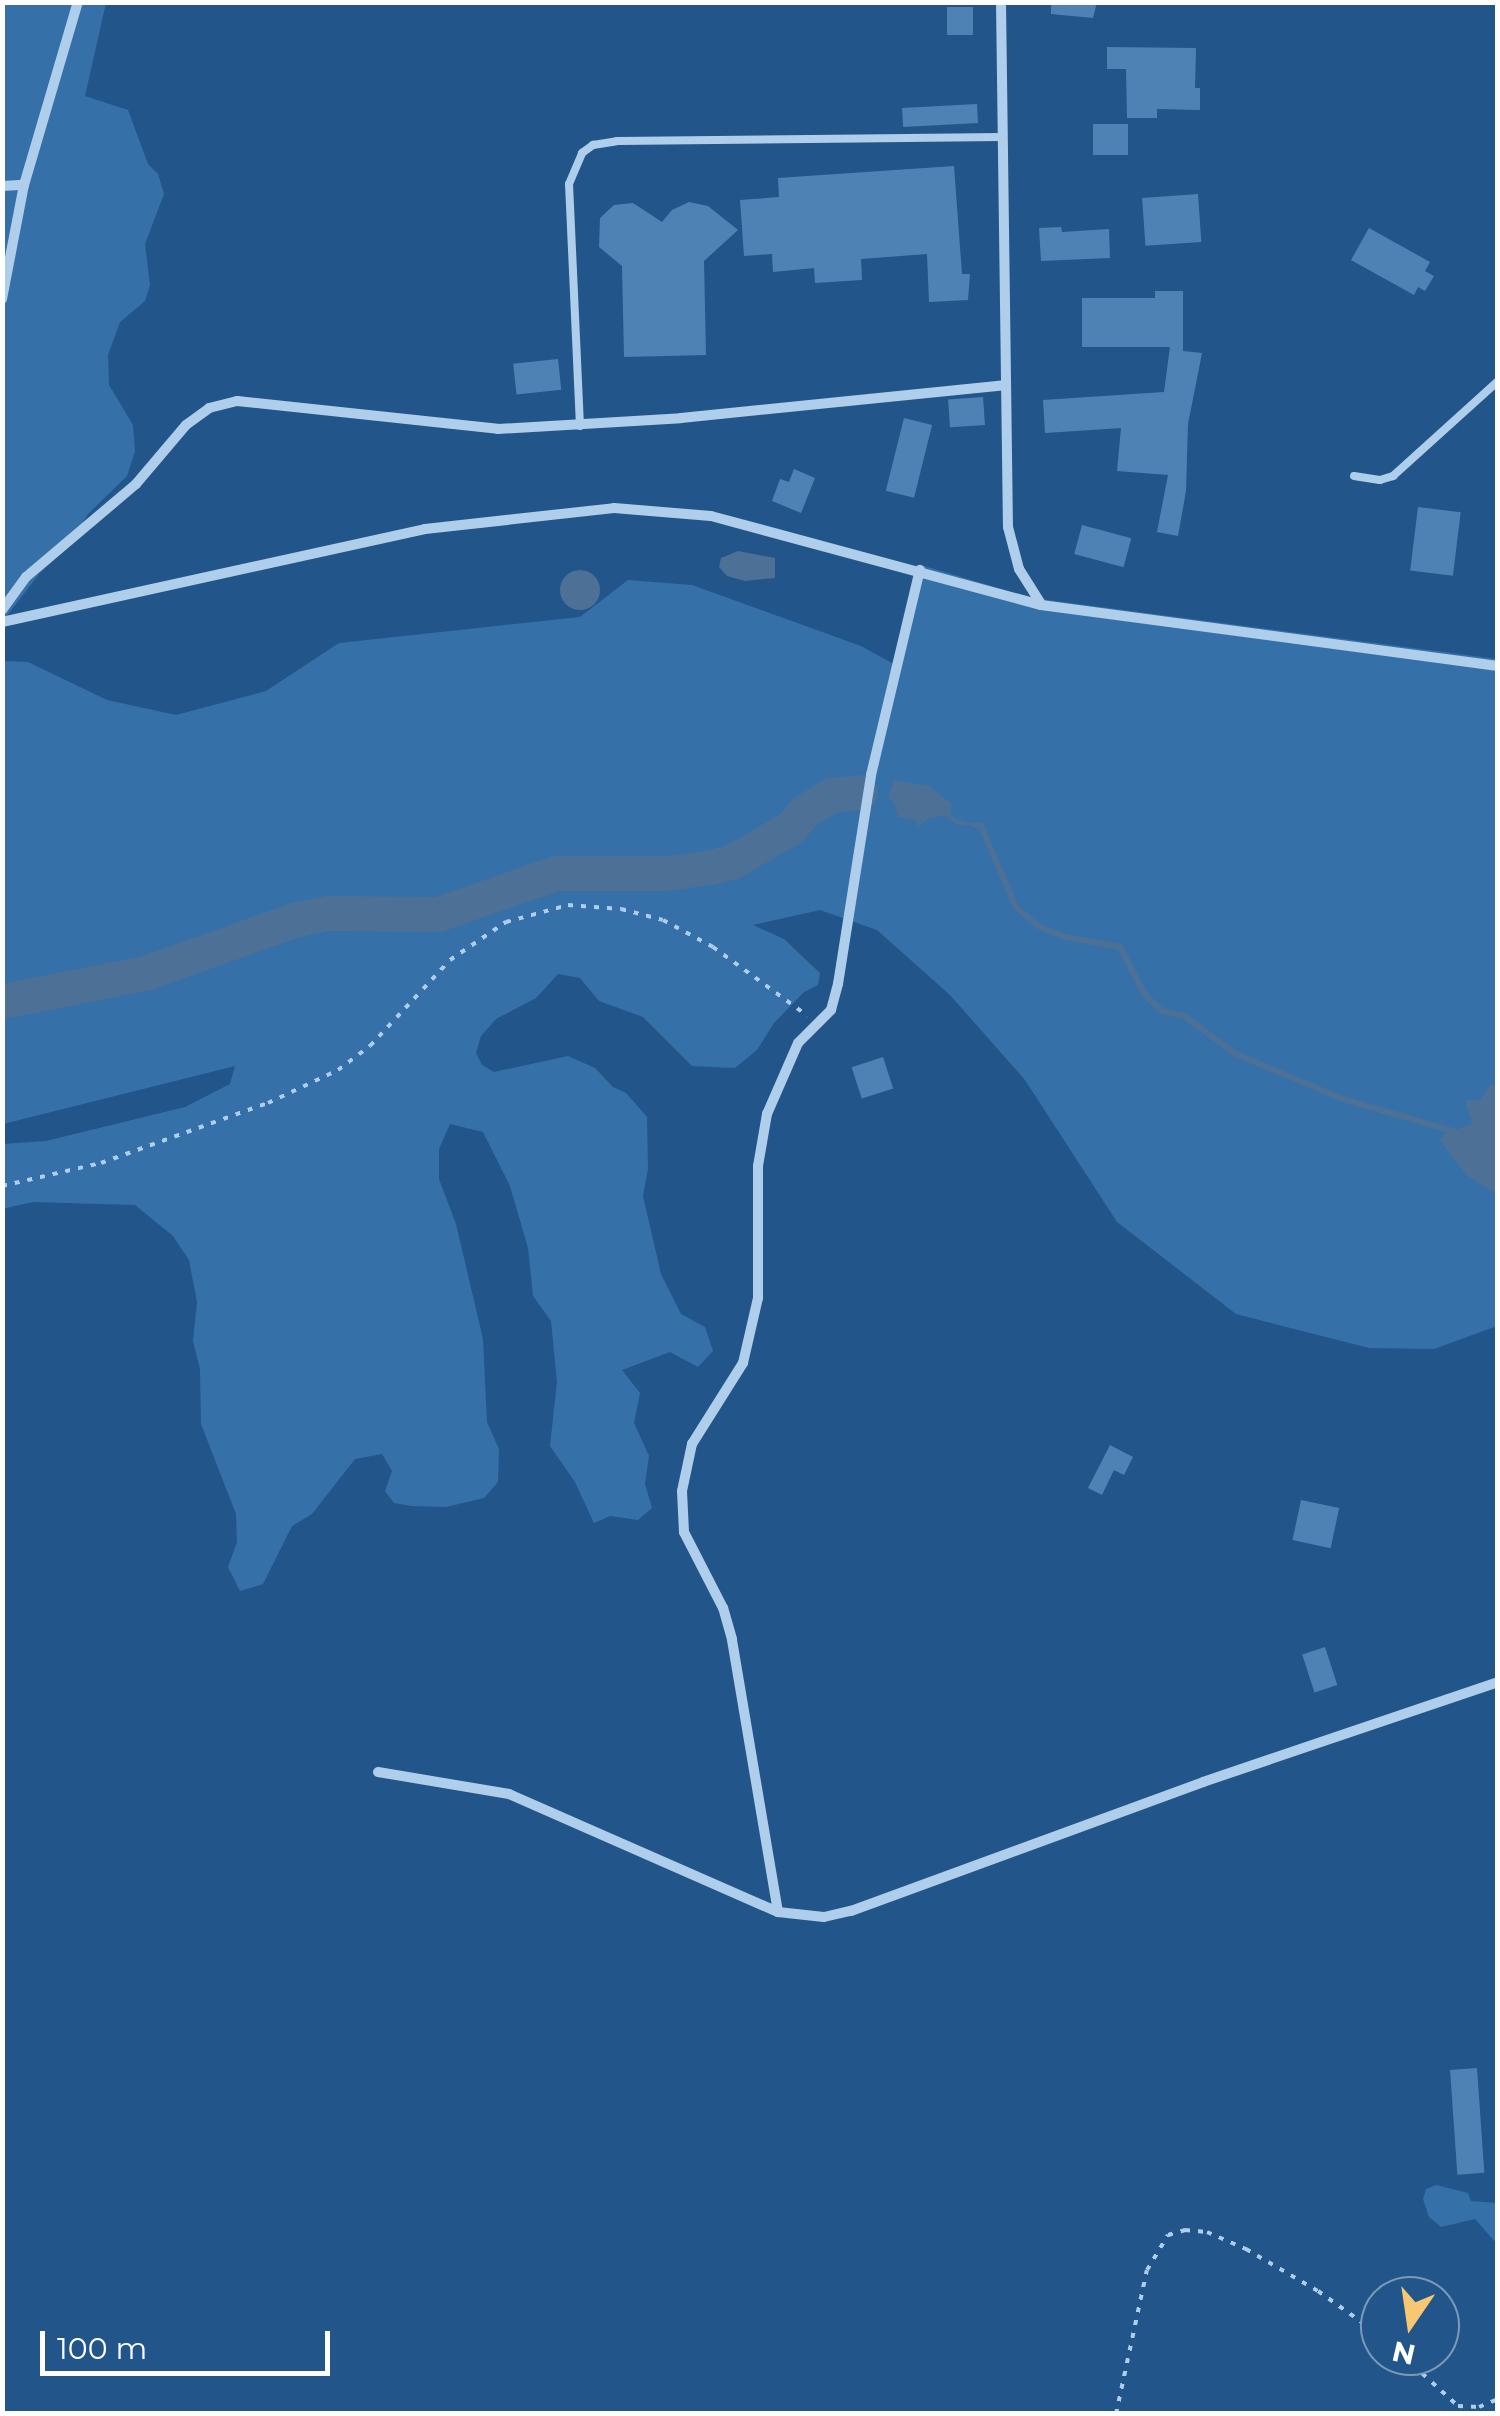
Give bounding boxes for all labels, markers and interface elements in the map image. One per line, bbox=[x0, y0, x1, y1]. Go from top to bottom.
north arrow bbox=[1360, 2276, 1460, 2376]
scale bar bbox=[45, 2311, 335, 2373]
text: 100 m bbox=[57, 2330, 147, 2367]
text: N bbox=[1389, 2334, 1419, 2372]

